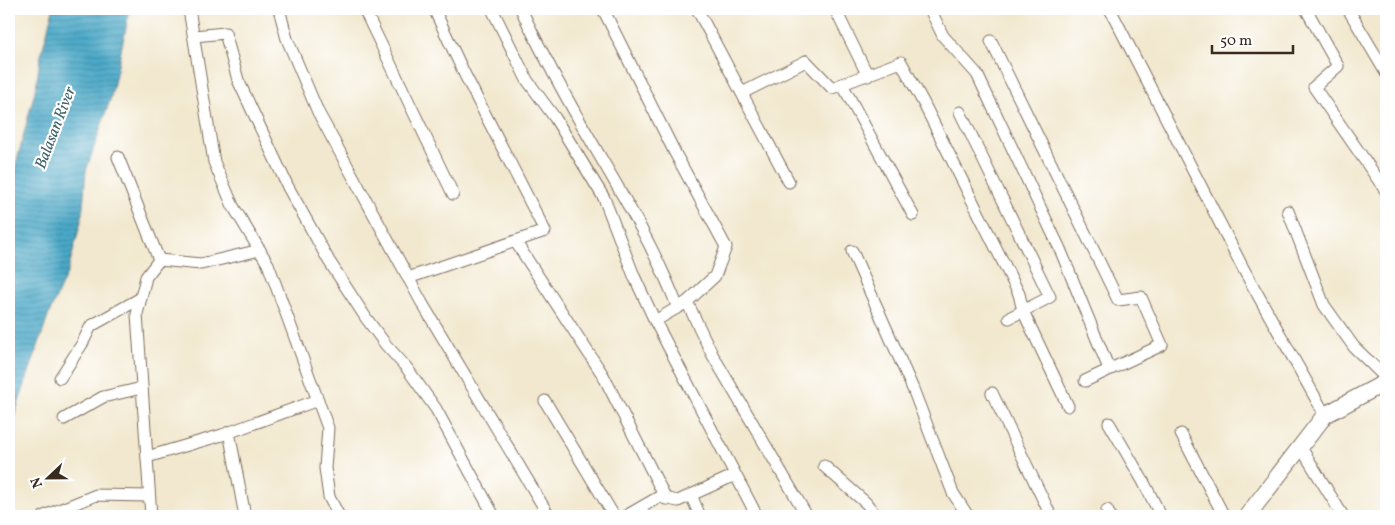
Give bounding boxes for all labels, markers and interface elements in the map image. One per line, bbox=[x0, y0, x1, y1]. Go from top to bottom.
scale bar bbox=[1212, 22, 1294, 54]
text: 50 m bbox=[1220, 31, 1252, 52]
water label: Balasan River bbox=[30, 83, 82, 172]
north arrow bbox=[22, 452, 72, 502]
text: N bbox=[27, 474, 48, 491]

